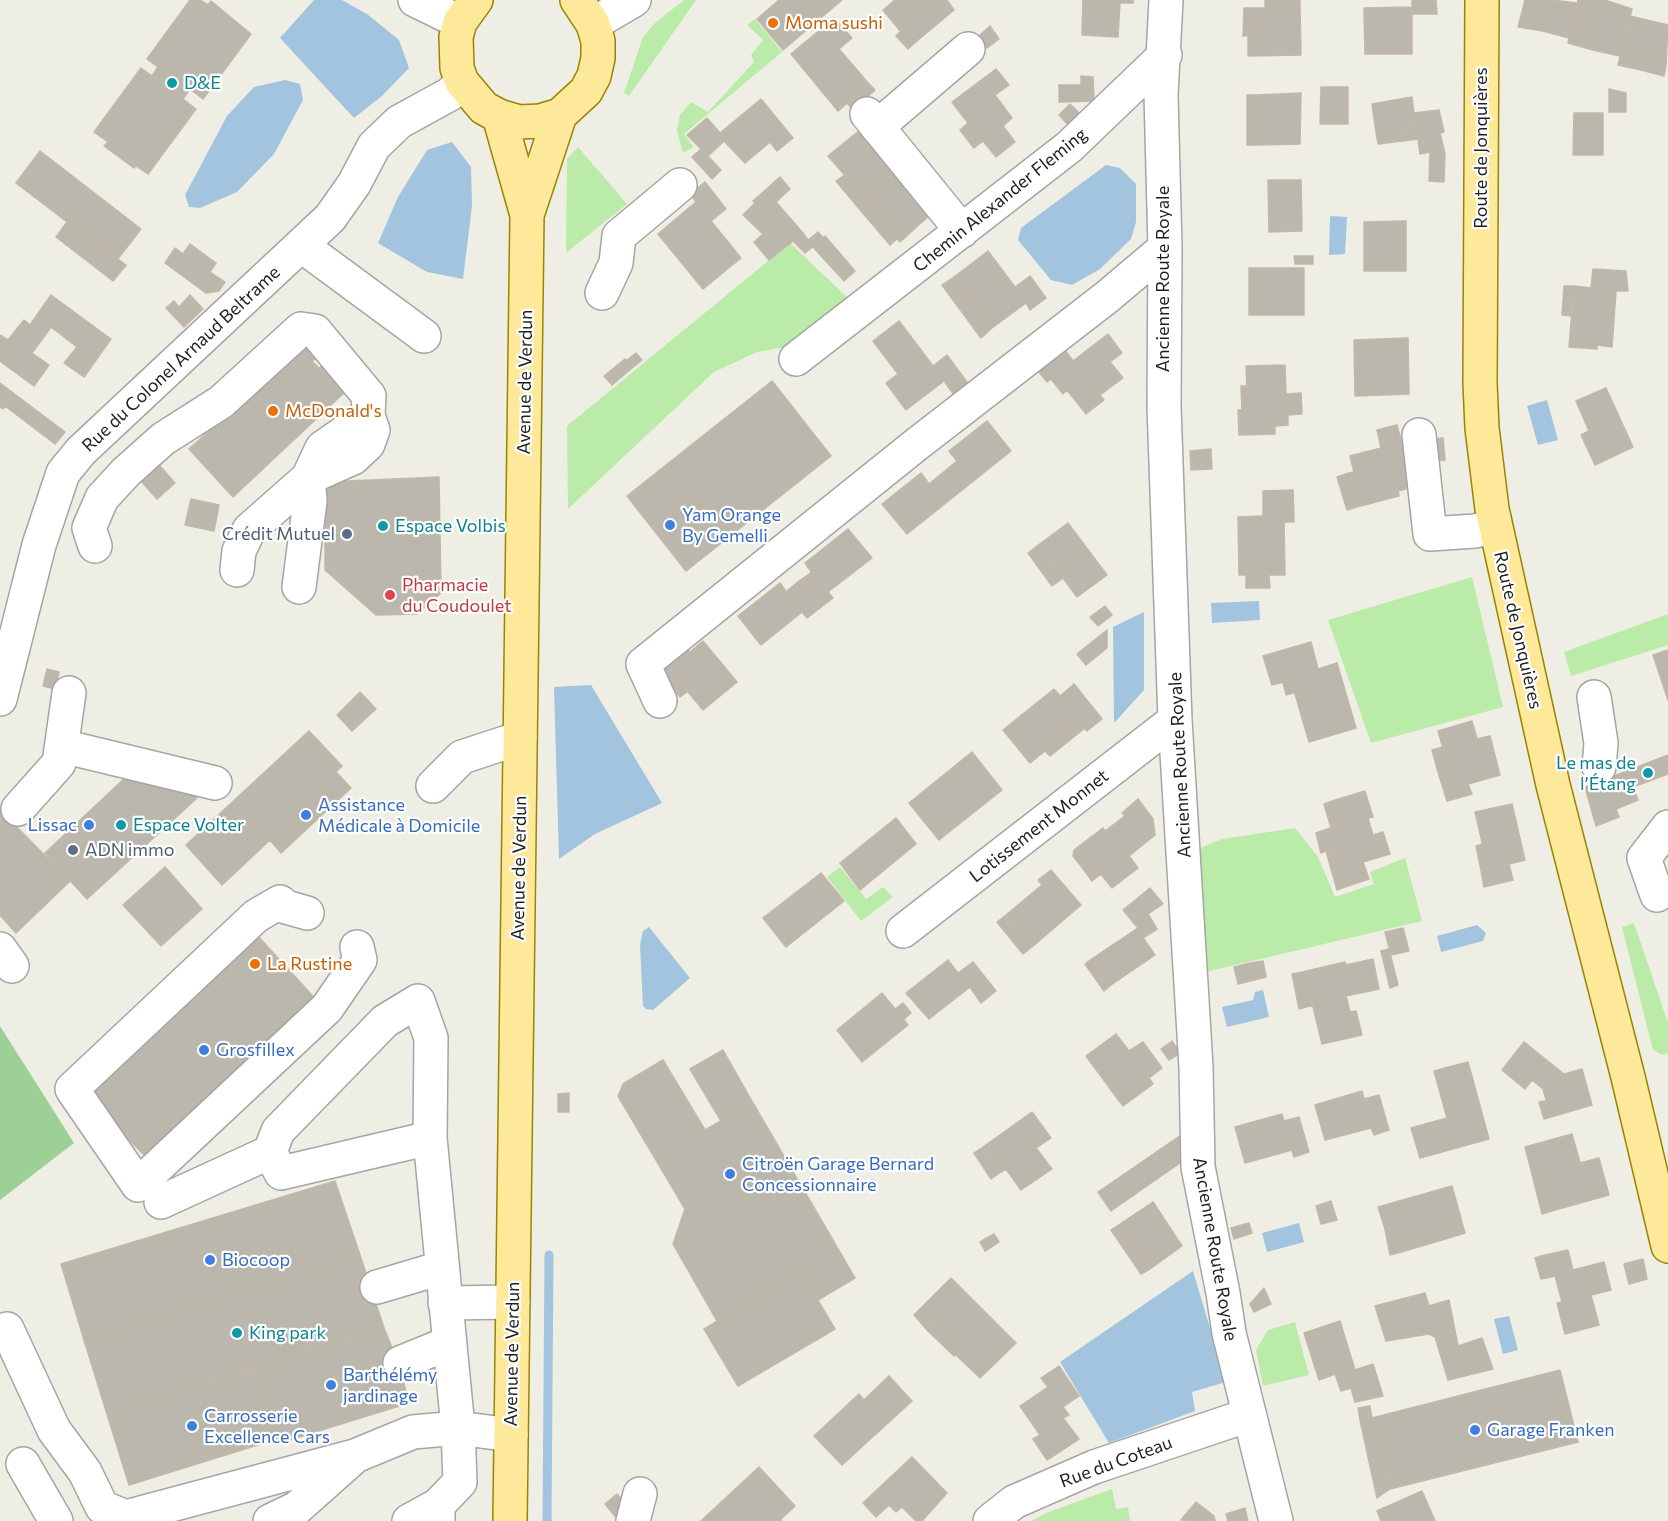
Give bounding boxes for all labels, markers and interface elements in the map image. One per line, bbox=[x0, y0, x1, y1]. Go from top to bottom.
place label: Moma sushi bbox=[785, 12, 883, 34]
marker: Moma sushi bbox=[766, 16, 780, 30]
street label: Route de Jonquières bbox=[1470, 67, 1492, 229]
place label: D&E bbox=[184, 72, 221, 94]
marker: D&E bbox=[165, 76, 179, 90]
street label: Chemin Alexander Fleming bbox=[909, 123, 1091, 277]
street label: Ancienne Route Royale bbox=[1152, 186, 1174, 372]
street label: Rue du Colonel Arnaud Beltrame bbox=[77, 261, 285, 457]
street label: Avenue de Verdun bbox=[513, 309, 537, 455]
place label: McDonald's bbox=[285, 400, 382, 422]
marker: McDonald's bbox=[266, 404, 280, 418]
place label: Yam Orange By Gemelli bbox=[682, 504, 781, 546]
place label: Espace Volbis bbox=[395, 515, 506, 537]
marker: Yam Orange By Gemelli bbox=[663, 518, 677, 532]
marker: Espace Volbis bbox=[376, 519, 390, 533]
place label: Crédit Mutuel bbox=[222, 523, 335, 545]
marker: Crédit Mutuel bbox=[340, 527, 354, 541]
street label: Route de Jonquières bbox=[1489, 549, 1547, 711]
place label: Pharmacie du Coudoulet bbox=[402, 574, 512, 616]
marker: Pharmacie du Coudoulet bbox=[383, 588, 397, 602]
street label: Ancienne Route Royale bbox=[1164, 671, 1196, 859]
place label: Le mas de l’Étang bbox=[1556, 752, 1636, 795]
street label: Lotissement Monnet bbox=[965, 765, 1113, 887]
marker: Le mas de l’Étang bbox=[1641, 766, 1655, 780]
place label: Assistance Médicale à Domicile bbox=[318, 794, 480, 836]
street label: Avenue de Verdun bbox=[507, 795, 531, 941]
marker: Assistance Médicale à Domicile bbox=[299, 808, 313, 822]
place label: Lissac bbox=[27, 814, 77, 836]
place label: Espace Volter bbox=[133, 814, 244, 836]
marker: Lissac bbox=[82, 818, 96, 832]
marker: Espace Volter bbox=[114, 818, 128, 832]
place label: ADN immo bbox=[85, 839, 174, 861]
marker: ADN immo bbox=[66, 843, 80, 857]
place label: La Rustine bbox=[267, 953, 352, 975]
marker: La Rustine bbox=[248, 957, 262, 971]
place label: Grosfillex bbox=[216, 1039, 295, 1061]
marker: Grosfillex bbox=[197, 1043, 211, 1057]
place label: Citroën Garage Bernard Concessionnaire bbox=[742, 1153, 934, 1196]
street label: Ancienne Route Royale bbox=[1188, 1155, 1242, 1343]
marker: Citroën Garage Bernard Concessionnaire bbox=[723, 1167, 737, 1181]
place label: Biocoop bbox=[222, 1249, 290, 1271]
marker: Biocoop bbox=[203, 1253, 217, 1267]
street label: Avenue de Verdun bbox=[500, 1281, 524, 1427]
place label: King park bbox=[249, 1322, 326, 1344]
marker: King park bbox=[230, 1326, 244, 1340]
place label: Barthélémy jardinage bbox=[343, 1364, 437, 1406]
marker: Barthélémy jardinage bbox=[324, 1378, 338, 1392]
place label: Carrosserie Excellence Cars bbox=[204, 1405, 330, 1448]
marker: Carrosserie Excellence Cars bbox=[185, 1419, 199, 1433]
place label: Garage Franken bbox=[1487, 1419, 1615, 1441]
marker: Garage Franken bbox=[1468, 1423, 1482, 1437]
street label: Rue du Coteau bbox=[1057, 1432, 1175, 1492]

